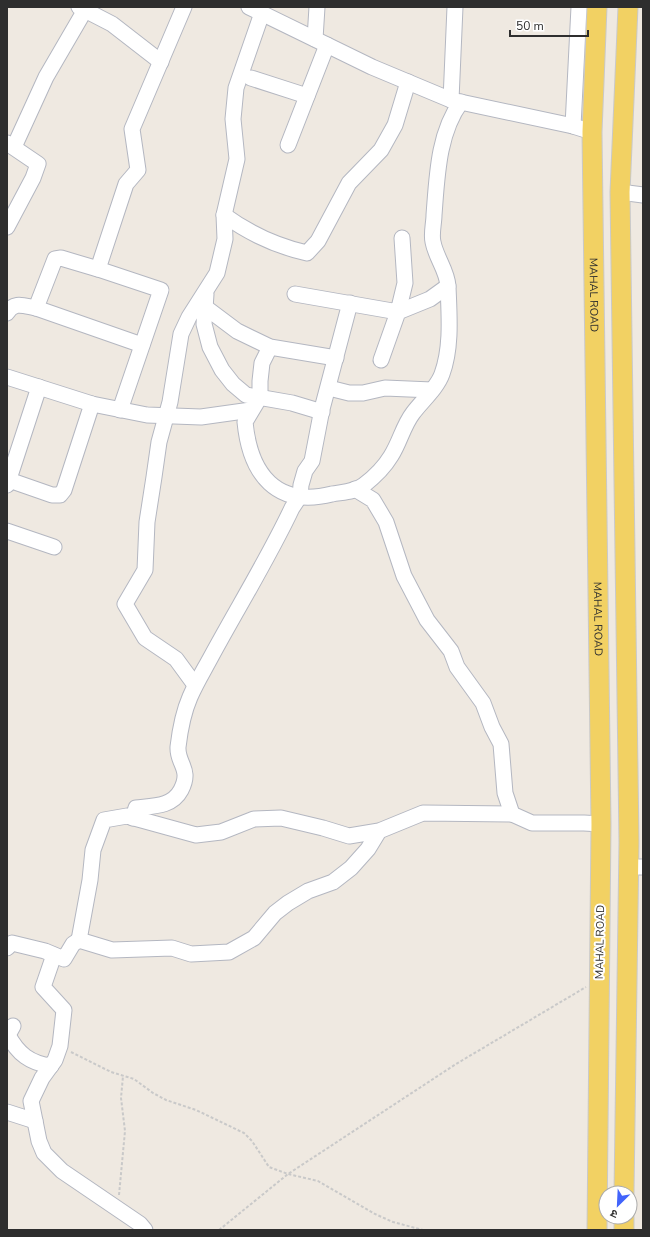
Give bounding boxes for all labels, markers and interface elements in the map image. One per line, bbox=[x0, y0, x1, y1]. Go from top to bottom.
scale bar bbox=[510, 12, 588, 38]
text: 50 m bbox=[516, 18, 544, 34]
street label: MAHAL ROAD bbox=[586, 258, 602, 332]
street label: MAHAL ROAD bbox=[590, 582, 606, 656]
street label: MAHAL ROAD bbox=[592, 905, 608, 979]
north arrow bbox=[598, 1185, 638, 1225]
text: उ bbox=[608, 1205, 620, 1222]

